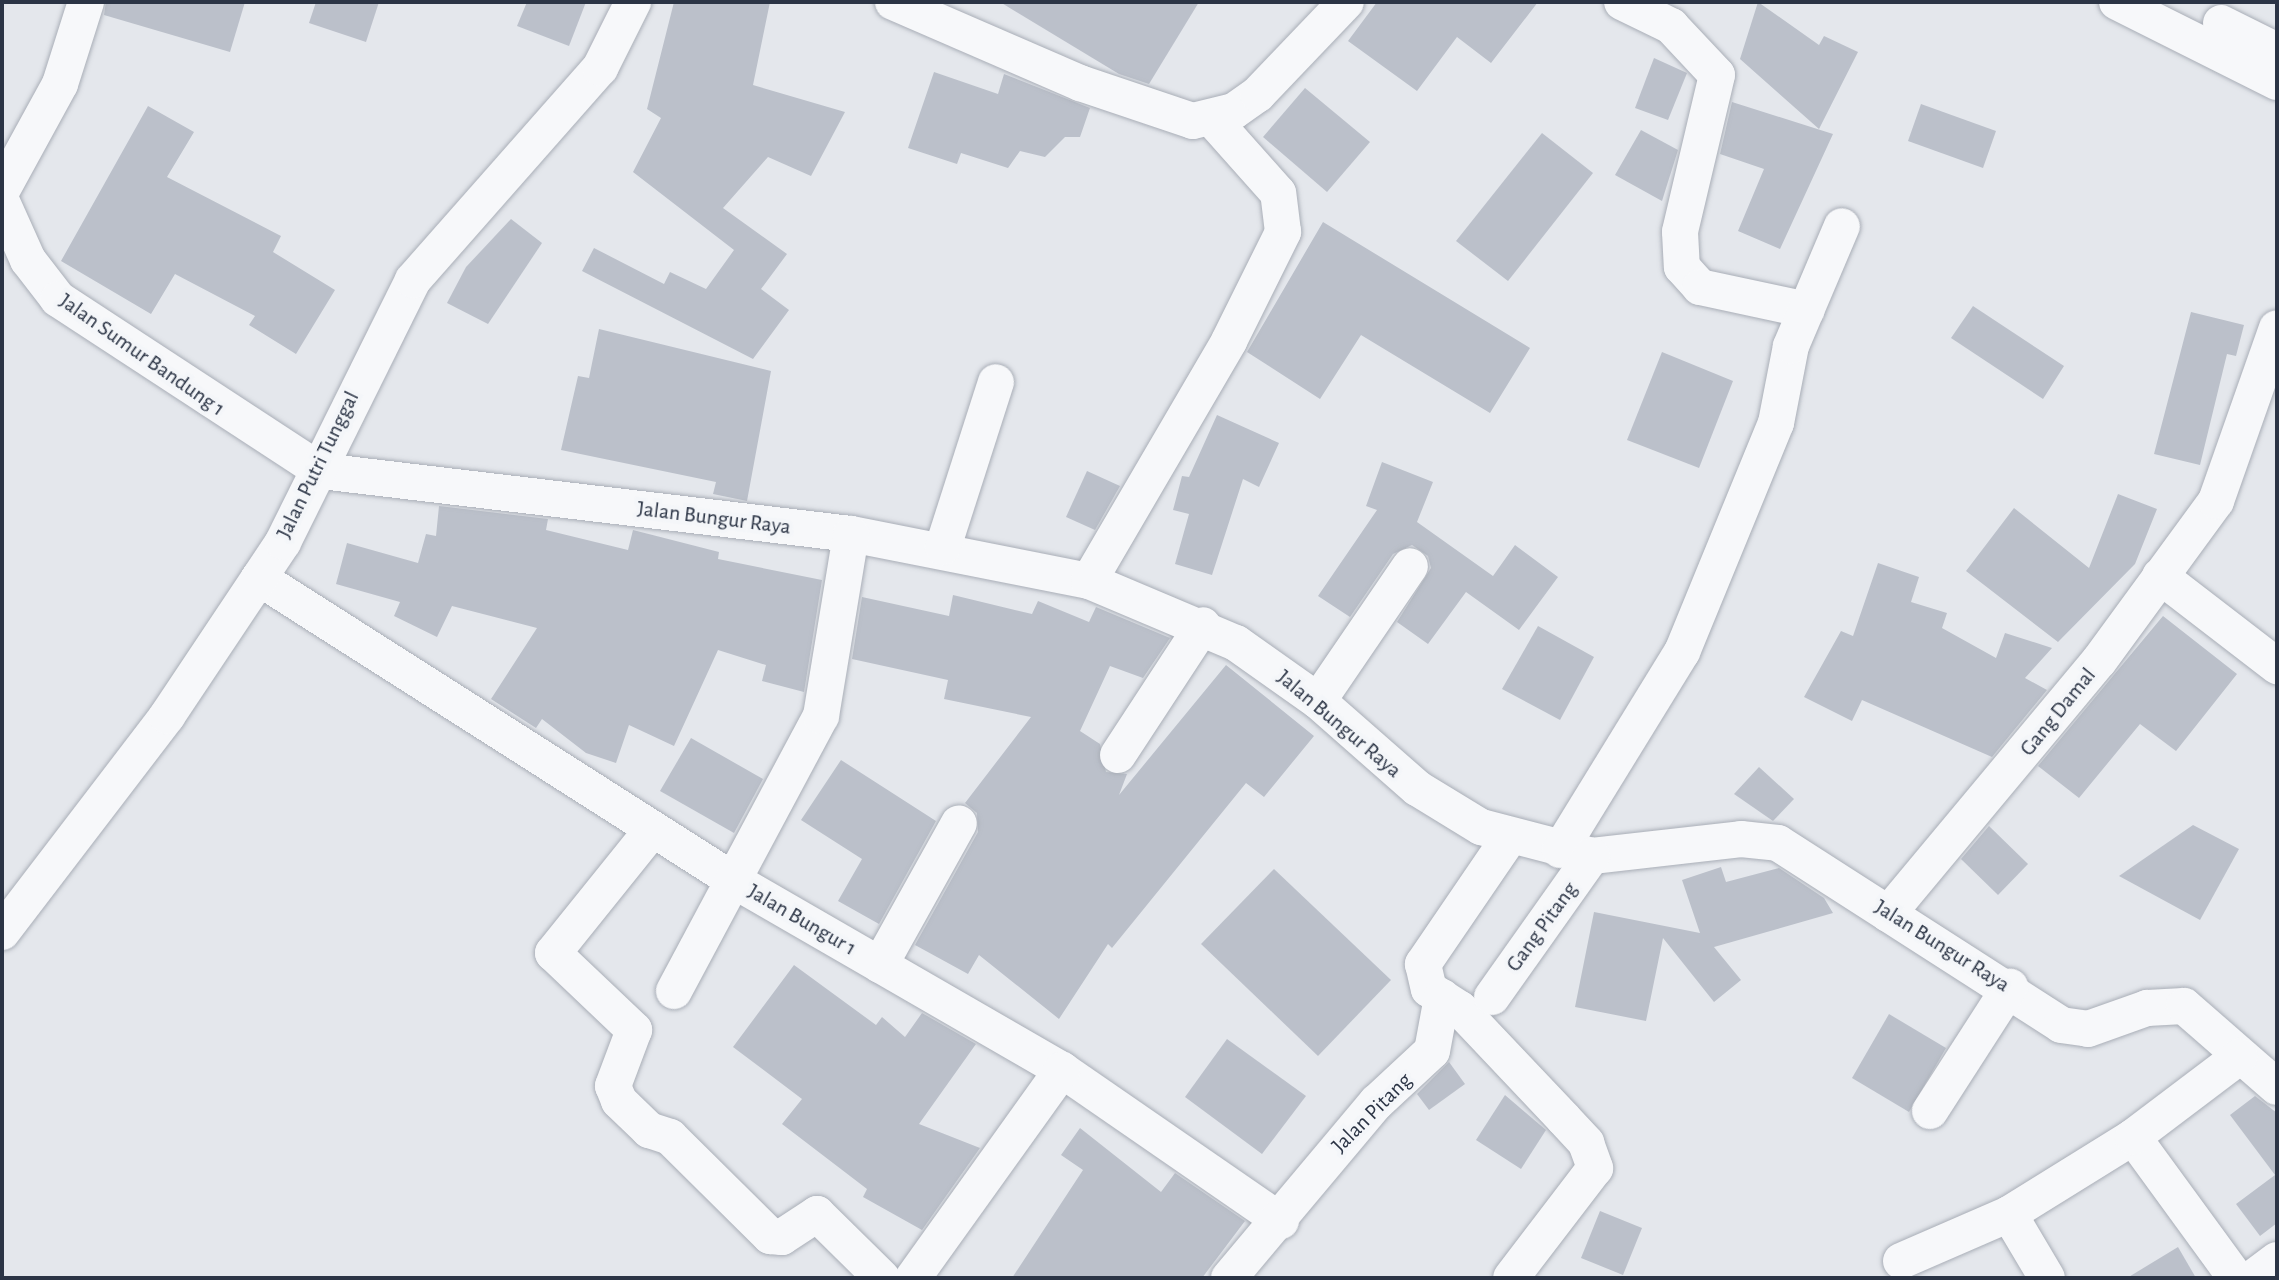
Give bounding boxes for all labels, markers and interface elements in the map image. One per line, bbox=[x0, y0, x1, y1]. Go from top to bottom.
street label: Jalan Sumur Bandung 1 bbox=[54, 288, 230, 422]
street label: Jalan Putri Tunggal bbox=[271, 387, 365, 543]
street label: Jalan Bungur Raya bbox=[636, 495, 792, 541]
street label: Gang Damal bbox=[2014, 663, 2102, 761]
street label: Jalan Bungur Raya bbox=[1271, 664, 1407, 784]
street label: Gang Pitang bbox=[1501, 877, 1583, 977]
street label: Jalan Bungur 1 bbox=[743, 878, 861, 962]
street label: Jalan Bungur Raya bbox=[1870, 894, 2014, 998]
street label: Jalan Pitang bbox=[1326, 1067, 1418, 1159]

